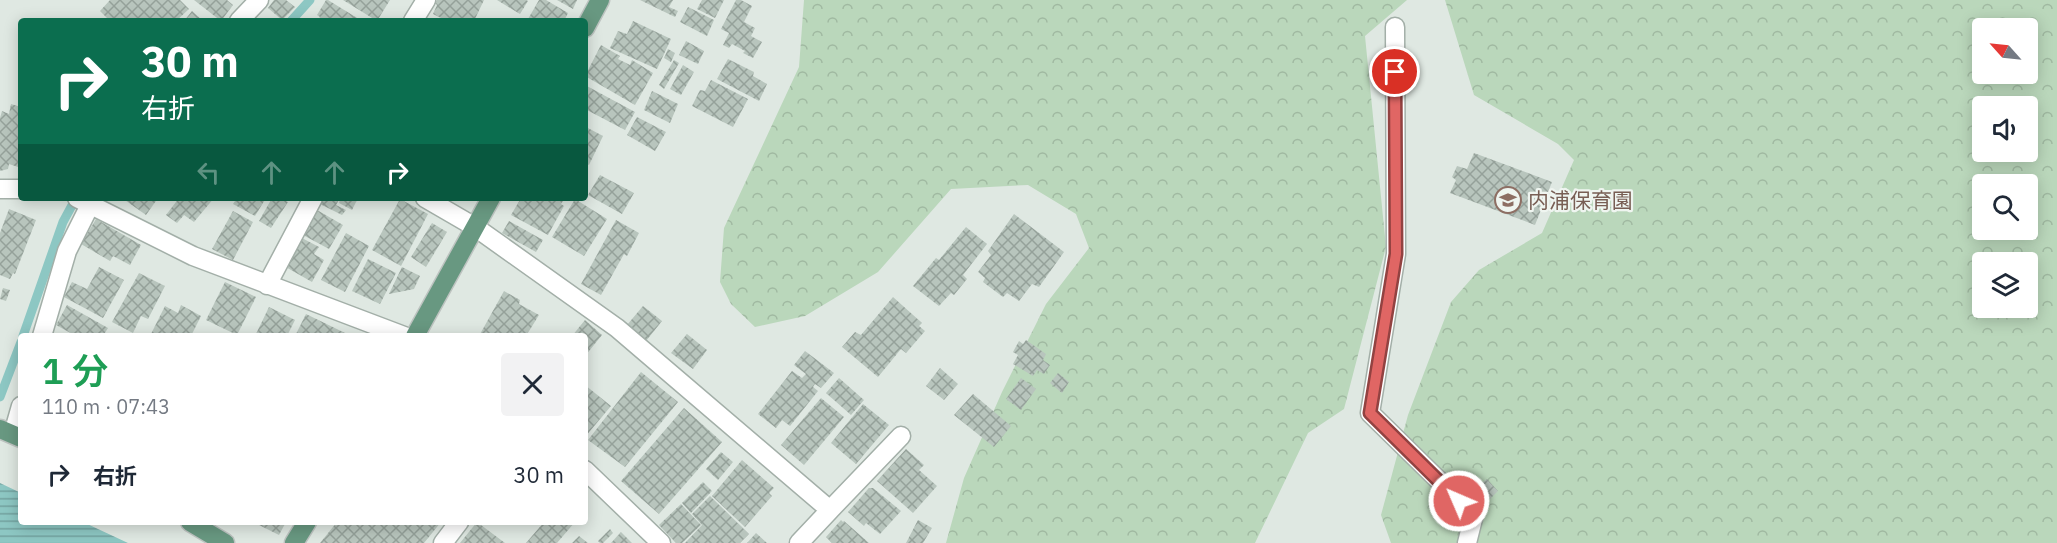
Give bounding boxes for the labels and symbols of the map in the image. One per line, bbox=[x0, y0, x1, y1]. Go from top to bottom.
north arrow bbox=[1972, 18, 2038, 84]
pin bbox=[1369, 46, 1420, 97]
school or university icon: 内浦保育園 bbox=[1493, 185, 1523, 215]
place label: 内浦保育園 bbox=[1528, 186, 1633, 214]
position arrow bbox=[1427, 469, 1491, 533]

